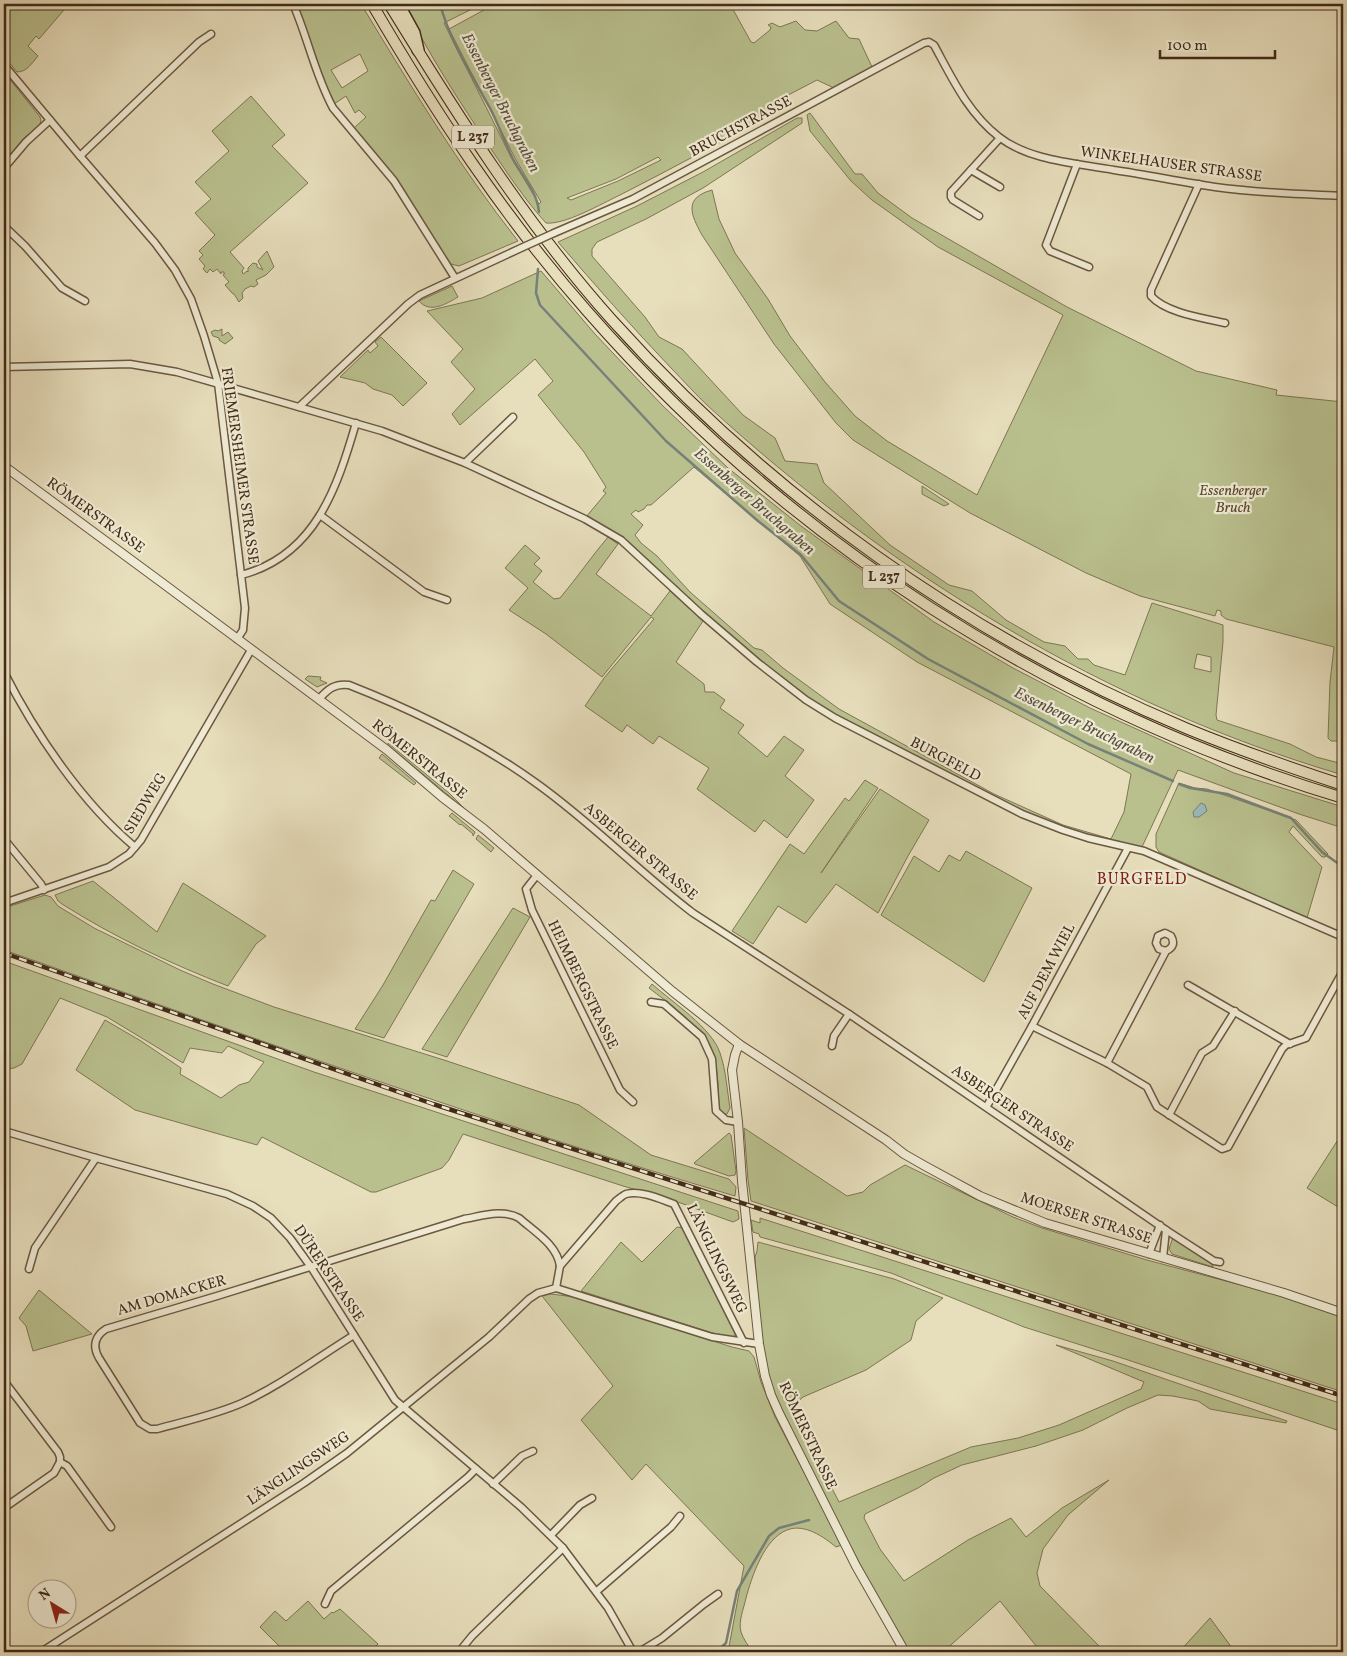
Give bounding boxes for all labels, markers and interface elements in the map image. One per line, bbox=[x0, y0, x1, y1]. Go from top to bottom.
scale bar bbox=[1160, 28, 1274, 60]
water label: Essenberger Bruchgraben bbox=[455, 29, 545, 177]
text: 100 m bbox=[1167, 36, 1207, 57]
street label: BRUCHSTRASSE bbox=[686, 91, 796, 163]
road number: L 237 bbox=[452, 125, 494, 148]
street label: WINKELHAUSER STRASSE bbox=[1079, 142, 1263, 188]
street label: FRIEMERSHEIMER STRASSE bbox=[215, 366, 263, 566]
water label: Essenberger Bruchgraben bbox=[689, 443, 819, 561]
street label: RÖMERSTRASSE bbox=[42, 473, 148, 559]
park label: Essenberger Bruch bbox=[1199, 481, 1267, 519]
road number: L 237 bbox=[863, 566, 905, 588]
water label: Essenberger Bruchgraben bbox=[1010, 682, 1158, 770]
street label: RÖMERSTRASSE bbox=[367, 715, 471, 805]
street label: BURGFELD bbox=[906, 733, 984, 787]
street label: SIEDWEG bbox=[119, 769, 173, 839]
street label: ASBERGER STRASSE bbox=[578, 798, 702, 906]
district label: BURGFELD bbox=[1097, 869, 1187, 891]
street label: HEIMBERGSTRASSE bbox=[542, 917, 622, 1053]
street label: AUF DEM WIEL bbox=[1013, 920, 1081, 1024]
street label: ASBERGER STRASSE bbox=[947, 1060, 1077, 1158]
street label: MOERSER STRASSE bbox=[1017, 1188, 1155, 1250]
street label: LÄNGLINGSWEG bbox=[680, 1201, 752, 1317]
street label: DÜRERSTRASSE bbox=[288, 1221, 368, 1327]
street label: AM DOMACKER bbox=[115, 1270, 229, 1322]
street label: RÖMERSTRASSE bbox=[773, 1379, 841, 1493]
street label: LÄNGLINGSWEG bbox=[243, 1427, 355, 1511]
north arrow bbox=[28, 1578, 78, 1628]
text: N bbox=[35, 1584, 55, 1605]

